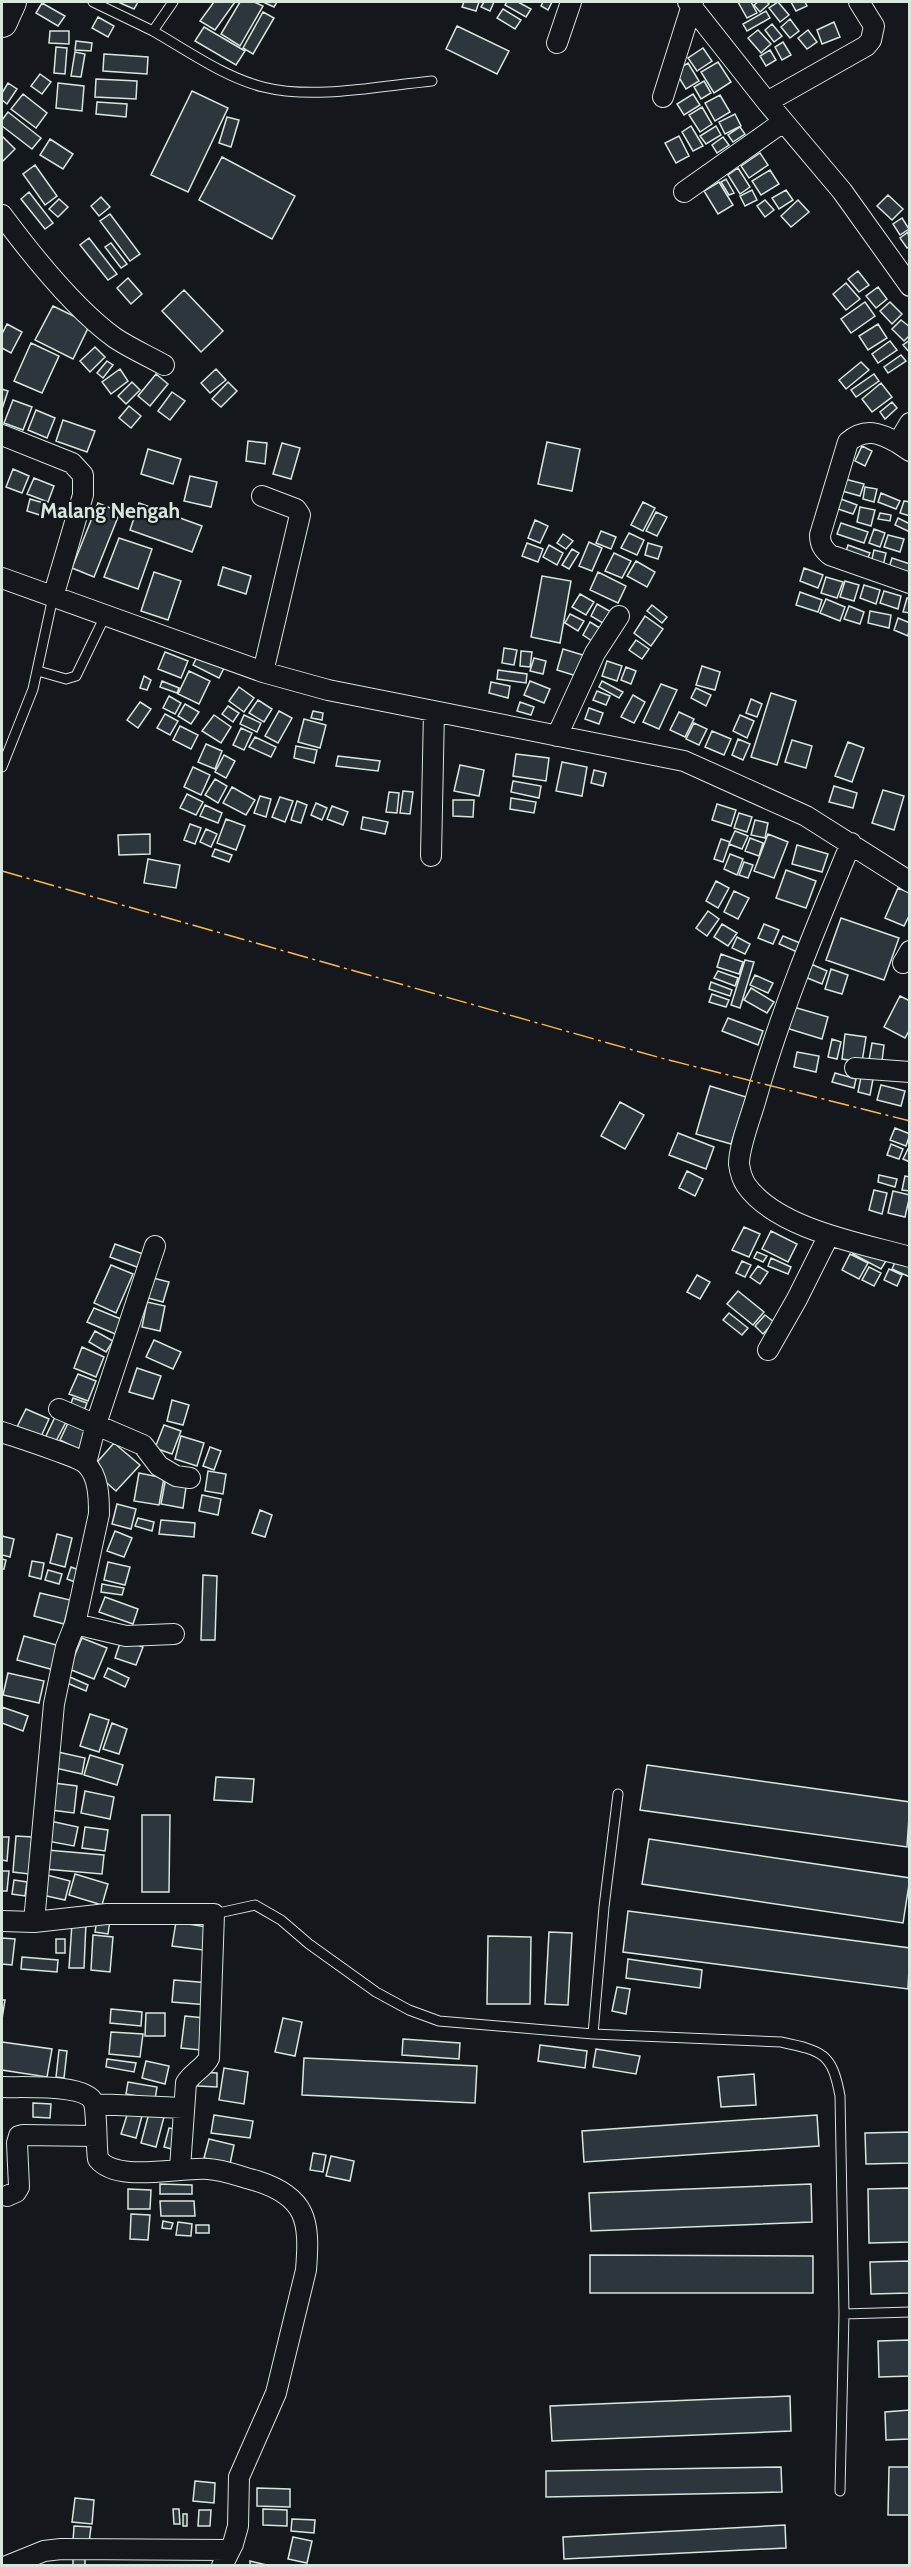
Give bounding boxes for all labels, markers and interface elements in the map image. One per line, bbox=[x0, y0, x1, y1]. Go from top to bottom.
district label: Malang Nengah bbox=[40, 498, 180, 523]

